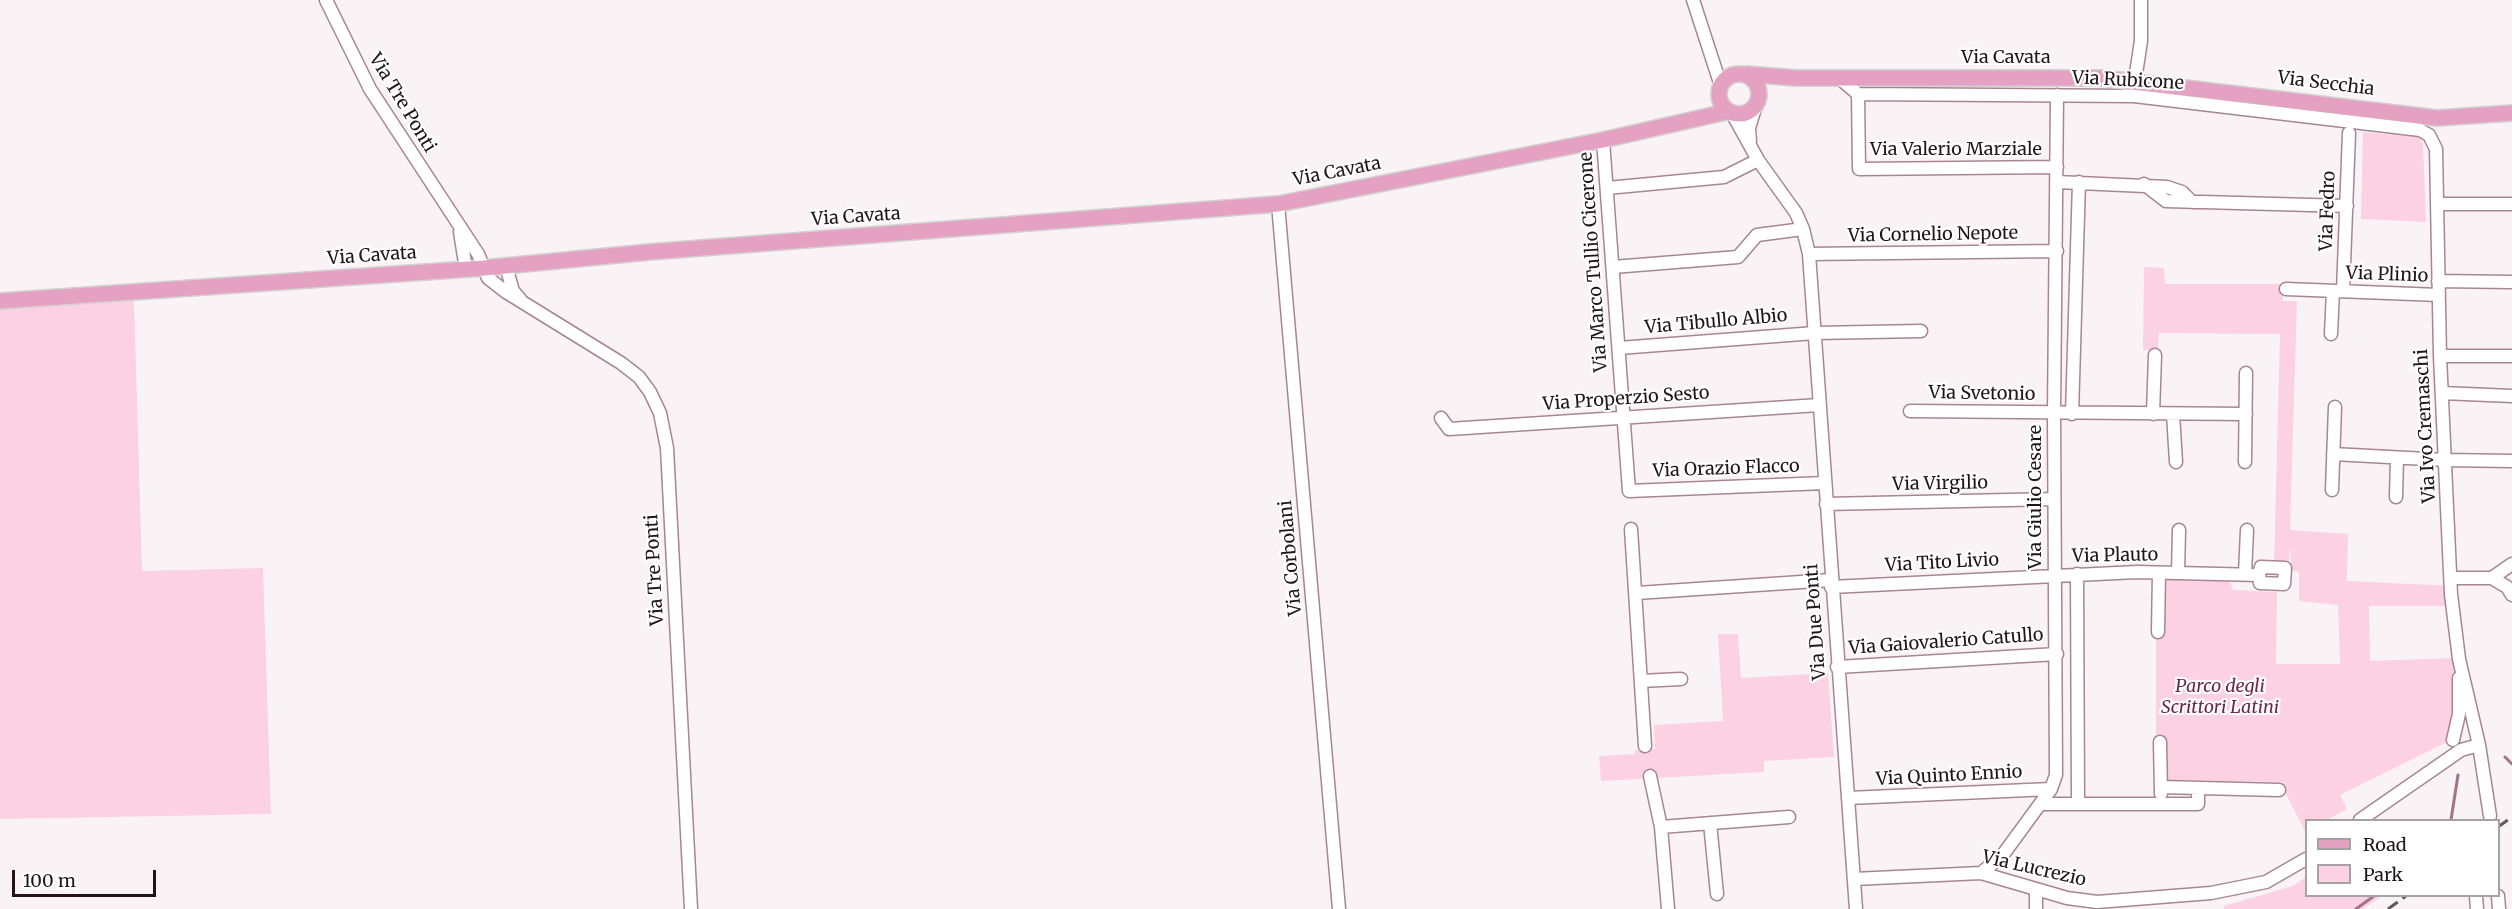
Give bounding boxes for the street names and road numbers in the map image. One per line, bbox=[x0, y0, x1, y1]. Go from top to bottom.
street label: Via Cavata bbox=[1961, 47, 2051, 69]
street label: Via Tre Ponti bbox=[364, 50, 440, 156]
street label: Via Rubicone bbox=[2071, 67, 2185, 95]
street label: Via Secchia bbox=[2276, 67, 2376, 101]
street label: Via Valerio Marziale bbox=[1870, 139, 2042, 161]
street label: Via Marco Tullio Cicerone bbox=[1576, 151, 1612, 373]
street label: Via Cavata bbox=[1291, 153, 1383, 191]
street label: Via Fedro bbox=[2316, 170, 2340, 252]
street label: Via Cavata bbox=[811, 203, 901, 231]
street label: Via Cornelio Nepote bbox=[1848, 223, 2018, 247]
street label: Via Cavata bbox=[327, 242, 417, 270]
street label: Via Plinio bbox=[2345, 263, 2429, 287]
street label: Via Tibullo Albio bbox=[1644, 305, 1788, 339]
street label: Via Ivo Cremaschi bbox=[2411, 348, 2441, 504]
street label: Via Properzio Sesto bbox=[1542, 382, 1710, 416]
street label: Via Svetonio bbox=[1928, 382, 2036, 406]
street label: Via Giulio Cesare bbox=[2025, 425, 2047, 569]
street label: Via Orazio Flacco bbox=[1652, 456, 1800, 482]
street label: Via Virgilio bbox=[1892, 472, 1988, 496]
street label: Via Corbolani bbox=[1275, 499, 1307, 617]
street label: Via Tre Ponti bbox=[641, 514, 669, 626]
street label: Via Plauto bbox=[2072, 544, 2158, 568]
street label: Via Tito Livio bbox=[1884, 549, 2000, 577]
street label: Via Due Ponti bbox=[1801, 563, 1831, 681]
street label: Via Gaiovalerio Catullo bbox=[1848, 624, 2044, 660]
street label: Via Quinto Ennio bbox=[1875, 761, 2023, 791]
street label: Via Lucrezio bbox=[1980, 847, 2088, 891]

